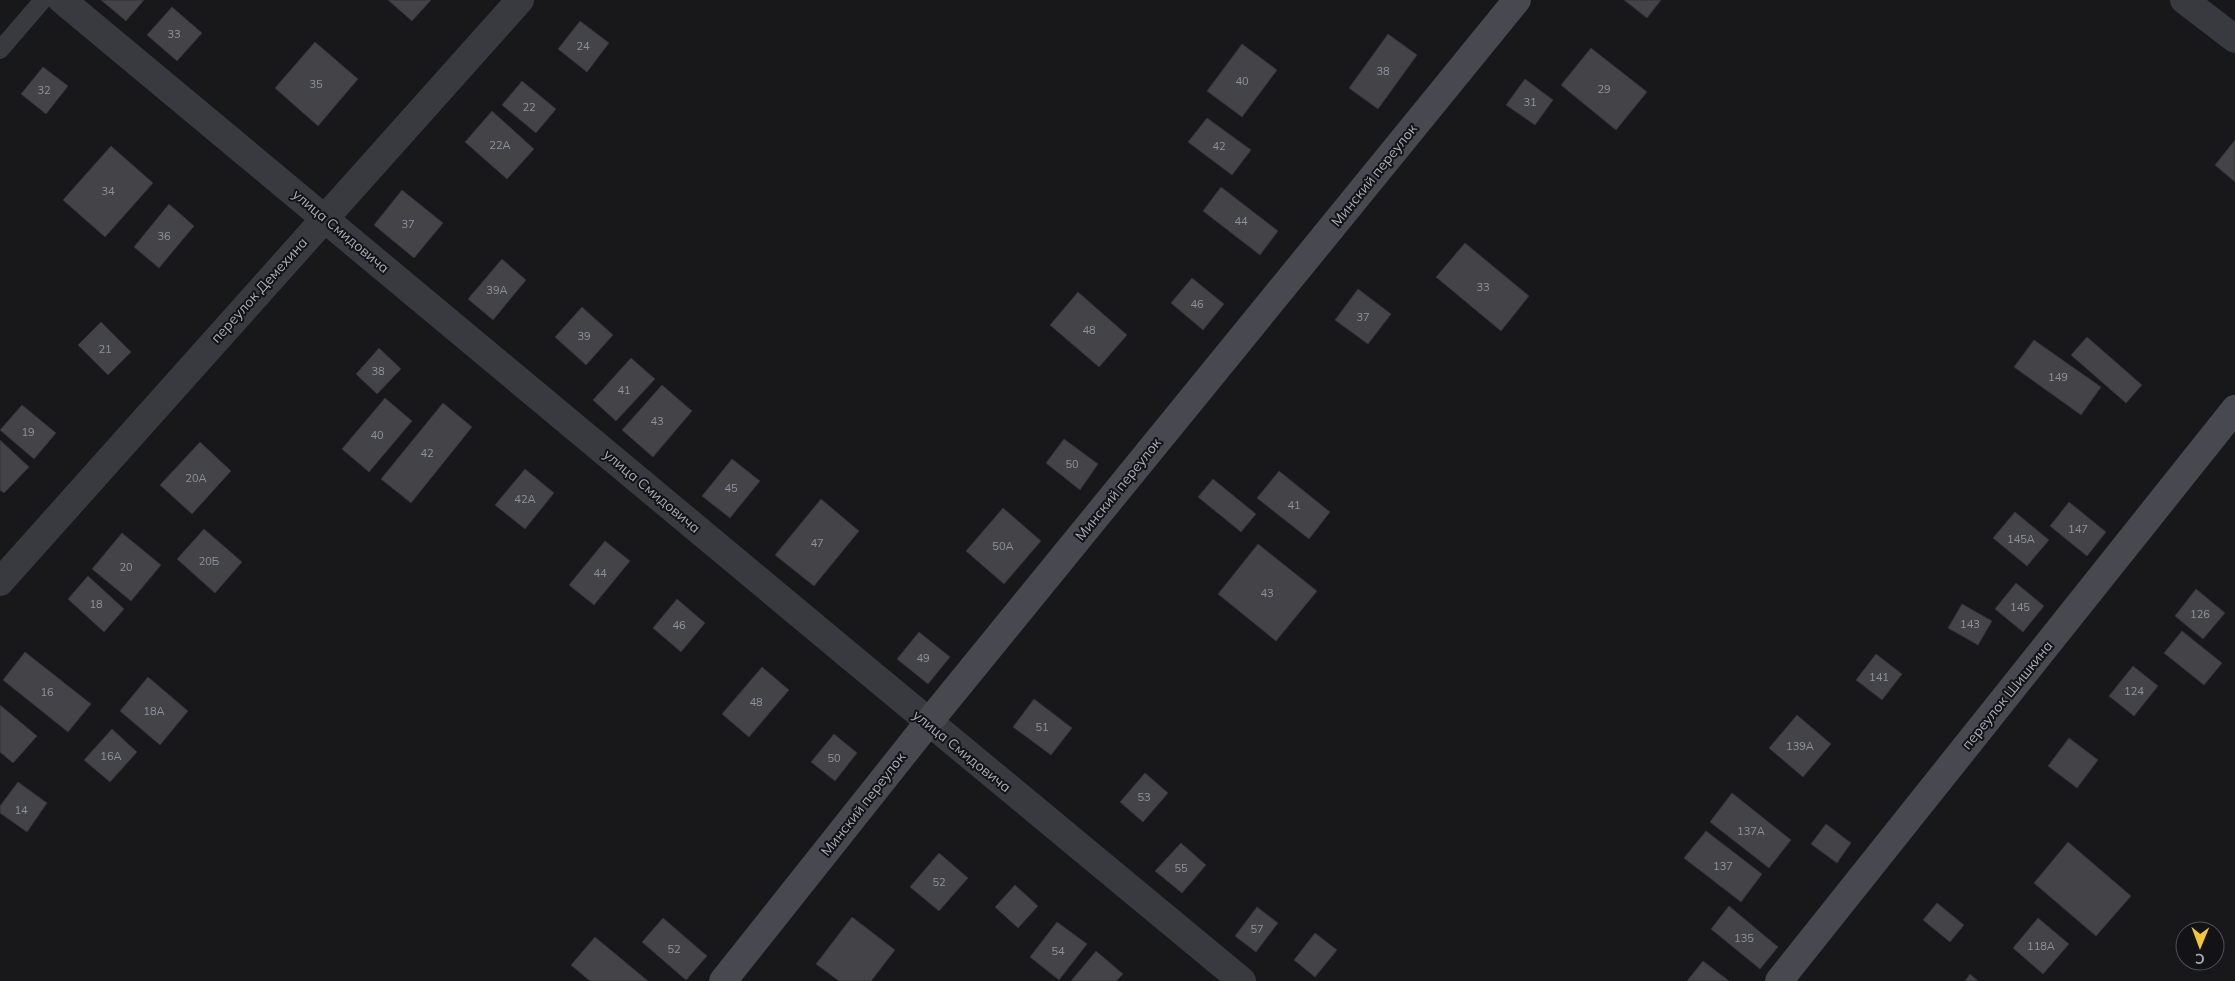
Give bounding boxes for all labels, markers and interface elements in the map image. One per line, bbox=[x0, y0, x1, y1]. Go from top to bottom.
house number: 33 bbox=[167, 27, 181, 41]
house number: 24 bbox=[576, 39, 590, 53]
house number: 38 bbox=[1376, 64, 1390, 78]
house number: 40 bbox=[1235, 74, 1249, 88]
house number: 35 bbox=[309, 77, 323, 91]
house number: 29 bbox=[1597, 82, 1611, 96]
house number: 32 bbox=[37, 83, 51, 97]
house number: 31 bbox=[1523, 95, 1537, 109]
house number: 22 bbox=[522, 100, 536, 114]
street label: Минский переулок bbox=[1327, 120, 1421, 230]
house number: 22А bbox=[489, 138, 511, 152]
house number: 42 bbox=[1212, 139, 1226, 153]
house number: 34 bbox=[101, 184, 115, 198]
street label: улица Смидовича bbox=[289, 185, 393, 277]
house number: 44 bbox=[1234, 214, 1248, 228]
house number: 37 bbox=[401, 217, 415, 231]
house number: 36 bbox=[157, 229, 171, 243]
street label: переулок Демехина bbox=[207, 233, 311, 347]
house number: 33 bbox=[1476, 280, 1490, 294]
house number: 39А bbox=[486, 283, 508, 297]
house number: 46 bbox=[1190, 297, 1204, 311]
house number: 37 bbox=[1356, 310, 1370, 324]
house number: 48 bbox=[1082, 323, 1096, 337]
house number: 39 bbox=[577, 329, 591, 343]
house number: 21 bbox=[98, 342, 112, 356]
house number: 38 bbox=[371, 364, 385, 378]
house number: 149 bbox=[2048, 370, 2068, 384]
house number: 41 bbox=[617, 383, 631, 397]
house number: 43 bbox=[650, 414, 664, 428]
house number: 19 bbox=[21, 425, 35, 439]
house number: 40 bbox=[370, 428, 384, 442]
street label: Минский переулок bbox=[1071, 434, 1165, 544]
street label: улица Смидовича bbox=[600, 445, 704, 537]
house number: 42 bbox=[420, 446, 434, 460]
house number: 50 bbox=[1065, 457, 1079, 471]
house number: 20А bbox=[185, 471, 207, 485]
house number: 45 bbox=[724, 481, 738, 495]
house number: 42А bbox=[514, 492, 536, 506]
house number: 41 bbox=[1287, 498, 1301, 512]
house number: 147 bbox=[2068, 522, 2088, 536]
house number: 145А bbox=[2007, 532, 2035, 546]
house number: 47 bbox=[810, 536, 824, 550]
house number: 50А bbox=[992, 539, 1014, 553]
house number: 20Б bbox=[199, 554, 219, 568]
house number: 20 bbox=[119, 560, 133, 574]
house number: 44 bbox=[593, 566, 607, 580]
house number: 43 bbox=[1260, 586, 1274, 600]
house number: 18 bbox=[89, 597, 103, 611]
house number: 145 bbox=[2010, 600, 2030, 614]
house number: 126 bbox=[2190, 607, 2210, 621]
house number: 143 bbox=[1960, 617, 1980, 631]
house number: 46 bbox=[672, 618, 686, 632]
street label: переулок Шишкина bbox=[1958, 637, 2056, 753]
house number: 49 bbox=[916, 651, 930, 665]
house number: 141 bbox=[1869, 670, 1889, 684]
house number: 124 bbox=[2124, 684, 2144, 698]
house number: 16 bbox=[40, 685, 54, 699]
house number: 48 bbox=[749, 695, 763, 709]
house number: 18А bbox=[143, 704, 165, 718]
street label: улица Смидовича bbox=[909, 706, 1015, 796]
house number: 51 bbox=[1035, 720, 1049, 734]
house number: 139А bbox=[1786, 739, 1814, 753]
street label: Минский переулок bbox=[817, 748, 909, 860]
house number: 16А bbox=[100, 749, 122, 763]
house number: 50 bbox=[827, 751, 841, 765]
house number: 53 bbox=[1137, 790, 1151, 804]
house number: 14 bbox=[14, 803, 28, 817]
house number: 137А bbox=[1737, 824, 1765, 838]
house number: 137 bbox=[1713, 859, 1733, 873]
house number: 55 bbox=[1174, 861, 1188, 875]
house number: 52 bbox=[932, 875, 946, 889]
north arrow bbox=[2175, 921, 2225, 971]
house number: 57 bbox=[1250, 922, 1264, 936]
house number: 135 bbox=[1734, 931, 1754, 945]
house number: 118А bbox=[2027, 939, 2055, 953]
house number: 52 bbox=[667, 942, 681, 956]
house number: 54 bbox=[1051, 944, 1065, 958]
text: С bbox=[2195, 950, 2205, 968]

